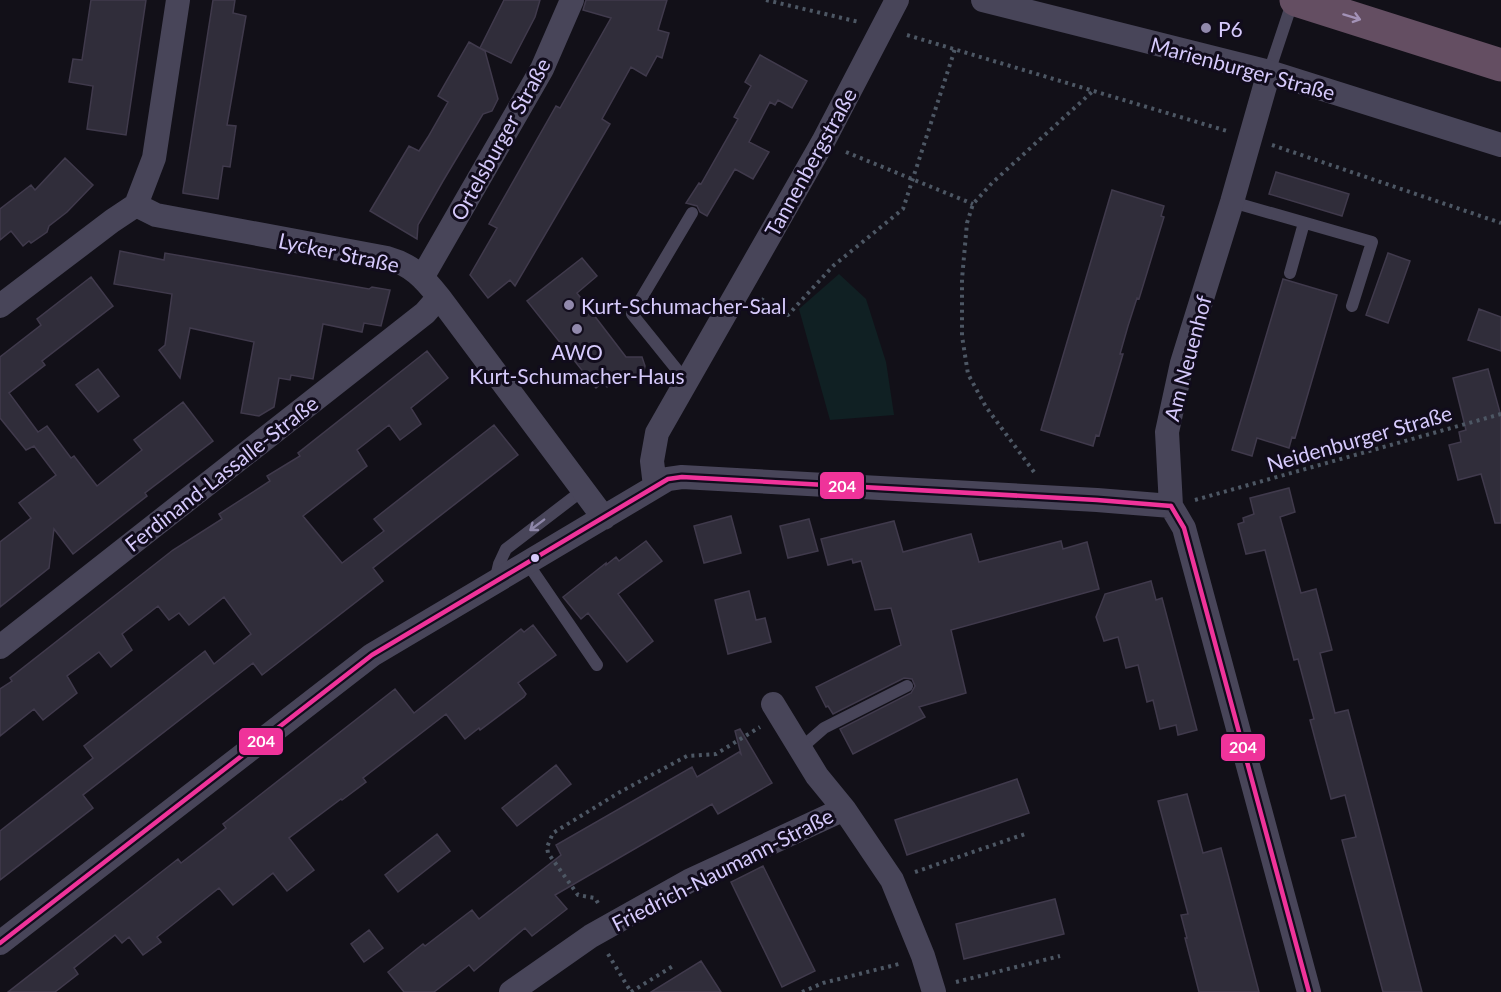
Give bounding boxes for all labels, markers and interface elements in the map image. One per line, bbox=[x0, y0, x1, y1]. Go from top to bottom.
one-way arrow bbox=[1342, 12, 1361, 23]
place label: P6 bbox=[1218, 16, 1243, 41]
marker: P6 bbox=[1199, 21, 1213, 35]
street label: Marienburger Straße bbox=[1148, 31, 1338, 105]
street label: Ortelsburger Straße bbox=[445, 53, 555, 225]
street label: Tannenbergstraße bbox=[759, 83, 861, 241]
street label: Lycker Straße bbox=[276, 227, 402, 277]
street label: Am Neuenhof bbox=[1158, 292, 1216, 423]
place label: Kurt-Schumacher-Saal bbox=[581, 293, 786, 318]
marker: Kurt-Schumacher-Saal bbox=[562, 298, 576, 312]
marker: AWO Kurt-Schumacher-Haus bbox=[570, 322, 584, 336]
place label: AWO Kurt-Schumacher-Haus bbox=[469, 339, 685, 388]
street label: Ferdinand-Lassalle-Straße bbox=[120, 390, 322, 556]
street label: Neidenburger Straße bbox=[1264, 400, 1454, 476]
line badge: 204 bbox=[819, 471, 865, 500]
text: 204 bbox=[828, 476, 856, 495]
one-way arrow bbox=[529, 519, 545, 532]
unlabelled marker bbox=[529, 552, 541, 564]
line badge: 204 bbox=[238, 727, 284, 756]
text: 204 bbox=[247, 731, 275, 750]
line badge: 204 bbox=[1220, 733, 1266, 762]
text: 204 bbox=[1229, 737, 1257, 756]
street label: Friedrich-Naumann-Straße bbox=[607, 802, 837, 936]

